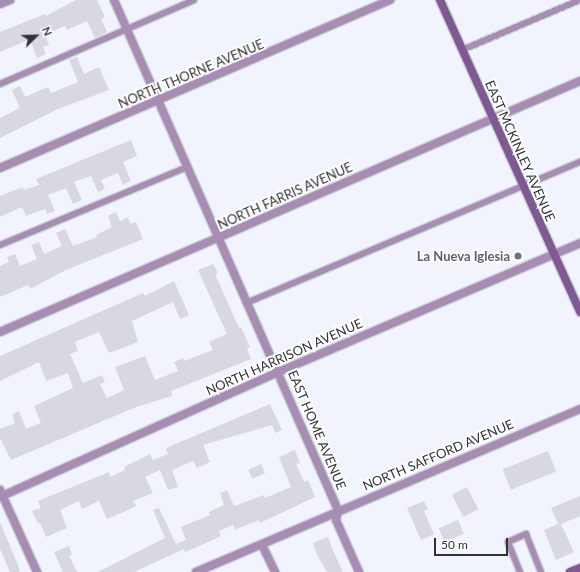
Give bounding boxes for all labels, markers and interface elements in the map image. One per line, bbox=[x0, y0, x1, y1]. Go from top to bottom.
north arrow bbox=[16, 16, 56, 56]
text: N bbox=[40, 25, 55, 38]
street label: NORTH THORNE AVENUE bbox=[116, 36, 266, 112]
street label: EAST MCKINLEY AVENUE bbox=[481, 77, 559, 225]
street label: NORTH FARRIS AVENUE bbox=[215, 159, 355, 233]
place label: La Nueva Iglesia bbox=[417, 248, 510, 264]
marker: La Nueva Iglesia bbox=[513, 251, 523, 261]
street label: NORTH HARRISON AVENUE bbox=[203, 315, 365, 399]
street label: EAST HOME AVENUE bbox=[285, 368, 349, 492]
street label: NORTH SAFFORD AVENUE bbox=[360, 416, 516, 494]
scale bar bbox=[436, 530, 510, 556]
text: 50 m bbox=[441, 537, 468, 552]

